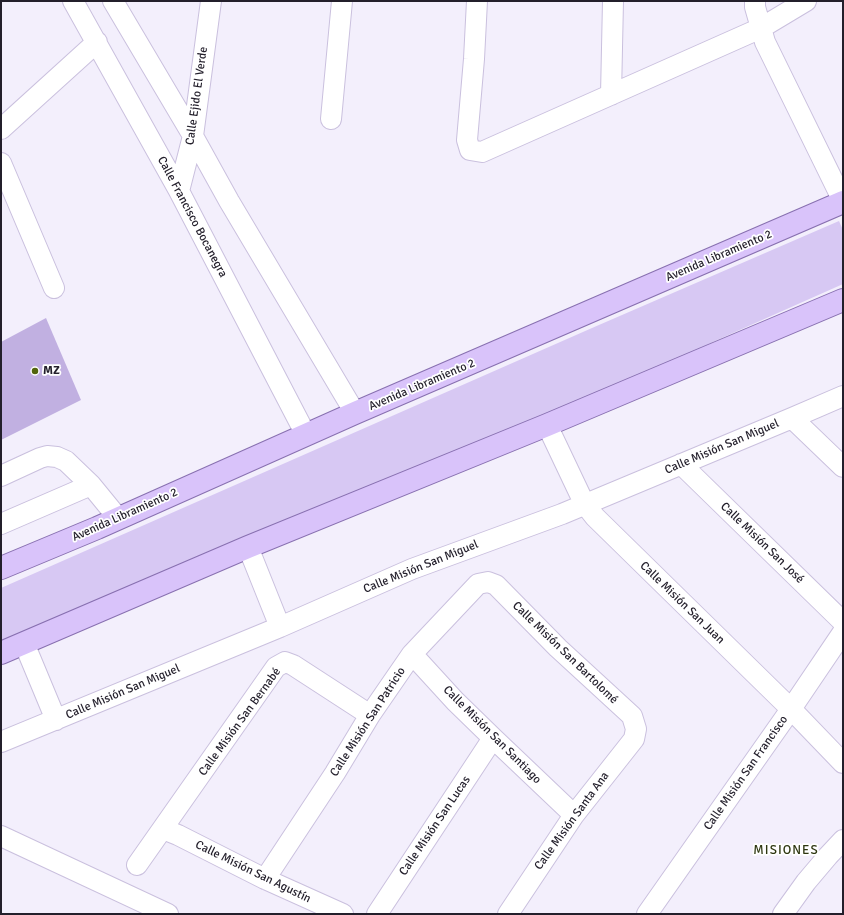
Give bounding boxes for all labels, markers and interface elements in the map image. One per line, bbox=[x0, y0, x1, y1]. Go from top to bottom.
street label: Calle Ejido El Verde bbox=[183, 46, 211, 146]
street label: Calle Francisco Bocanegra bbox=[154, 154, 230, 280]
street label: Avenida Libramiento 2 bbox=[664, 227, 774, 285]
street label: Avenida Libramiento 2 bbox=[367, 356, 477, 414]
place label: MZ bbox=[43, 364, 60, 378]
marker: MZ bbox=[30, 366, 40, 376]
street label: Calle Misión San Miguel bbox=[663, 416, 781, 478]
street label: Avenida Libramiento 2 bbox=[70, 485, 180, 545]
street label: Calle Misión San José bbox=[717, 499, 807, 587]
street label: Calle Misión San Miguel bbox=[361, 537, 481, 597]
street label: Calle Misión San Juan bbox=[637, 559, 727, 647]
street label: Calle Misión San Bartolomé bbox=[509, 599, 621, 707]
street label: Calle Misión San Miguel bbox=[64, 661, 182, 723]
street label: Calle Misión San Bernabé bbox=[196, 665, 284, 779]
street label: Calle Misión San Patricio bbox=[327, 665, 409, 779]
street label: Calle Misión San Santiago bbox=[440, 683, 544, 787]
street label: Calle Misión San Francisco bbox=[701, 713, 791, 833]
street label: Calle Misión Santa Ana bbox=[532, 769, 612, 873]
street label: Calle Misión San Lucas bbox=[396, 773, 474, 879]
street label: Calle Misión San Agustín bbox=[193, 838, 313, 906]
district label: MISIONES bbox=[753, 843, 819, 859]

